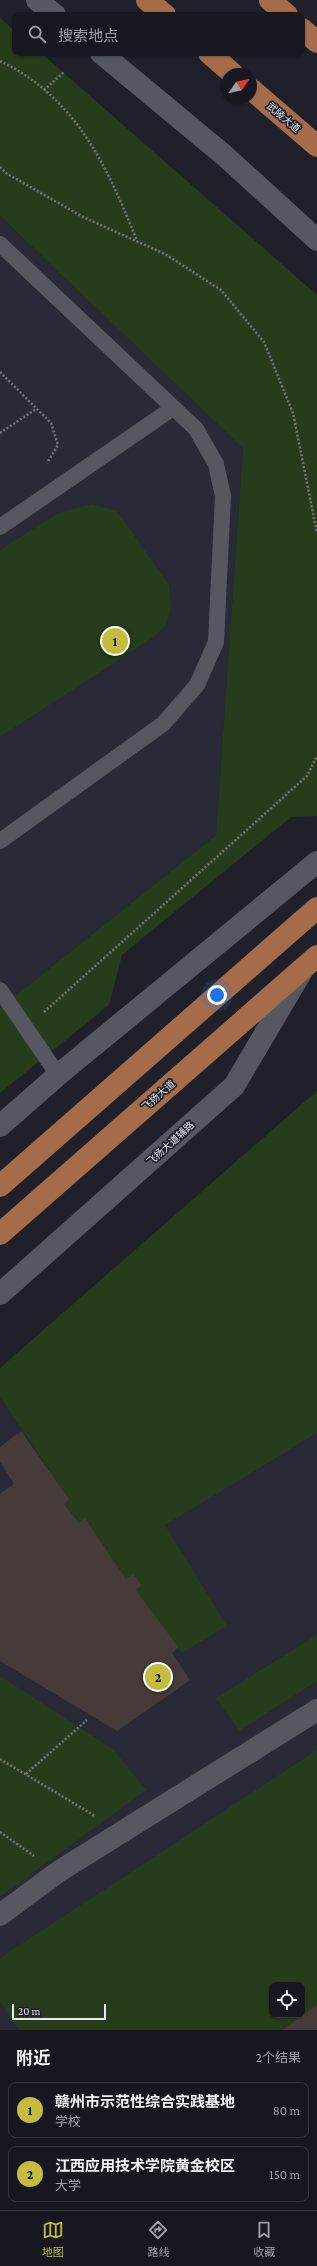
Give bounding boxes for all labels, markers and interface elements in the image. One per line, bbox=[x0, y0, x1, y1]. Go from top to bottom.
search box bbox=[12, 12, 305, 56]
icon: search bbox=[26, 23, 48, 45]
text: 搜索地点 bbox=[58, 28, 118, 44]
north arrow bbox=[221, 68, 257, 104]
street label: 武陵大道 bbox=[265, 100, 302, 135]
pin: 1 bbox=[102, 626, 128, 656]
your location bbox=[207, 985, 227, 1005]
street label: 飞扬大道 bbox=[140, 1078, 177, 1113]
street label: 飞扬大道辅路 bbox=[144, 1119, 196, 1168]
pin: 2 bbox=[145, 1662, 171, 1692]
map controls bbox=[269, 1982, 305, 2018]
button: locate bbox=[269, 1982, 305, 2018]
scale bar bbox=[12, 2002, 106, 2021]
text: 20 m bbox=[18, 2005, 40, 2017]
text: 附近 bbox=[16, 2049, 50, 2068]
text: 2个结果 bbox=[256, 2050, 301, 2065]
text: 赣州市示范性综合实践基地 bbox=[55, 2094, 235, 2110]
text: 1 bbox=[28, 2103, 32, 2118]
text: 80 m bbox=[273, 2103, 300, 2118]
text: 学校 bbox=[55, 2114, 81, 2129]
text: 江西应用技术学院黄金校区 bbox=[55, 2158, 235, 2174]
text: 2 bbox=[27, 2167, 33, 2182]
text: 150 m bbox=[269, 2167, 300, 2182]
text: 大学 bbox=[55, 2178, 81, 2193]
tab: 地图 bbox=[42, 2219, 64, 2259]
tab: 路线 bbox=[147, 2219, 169, 2259]
tab: 收藏 bbox=[253, 2219, 275, 2259]

